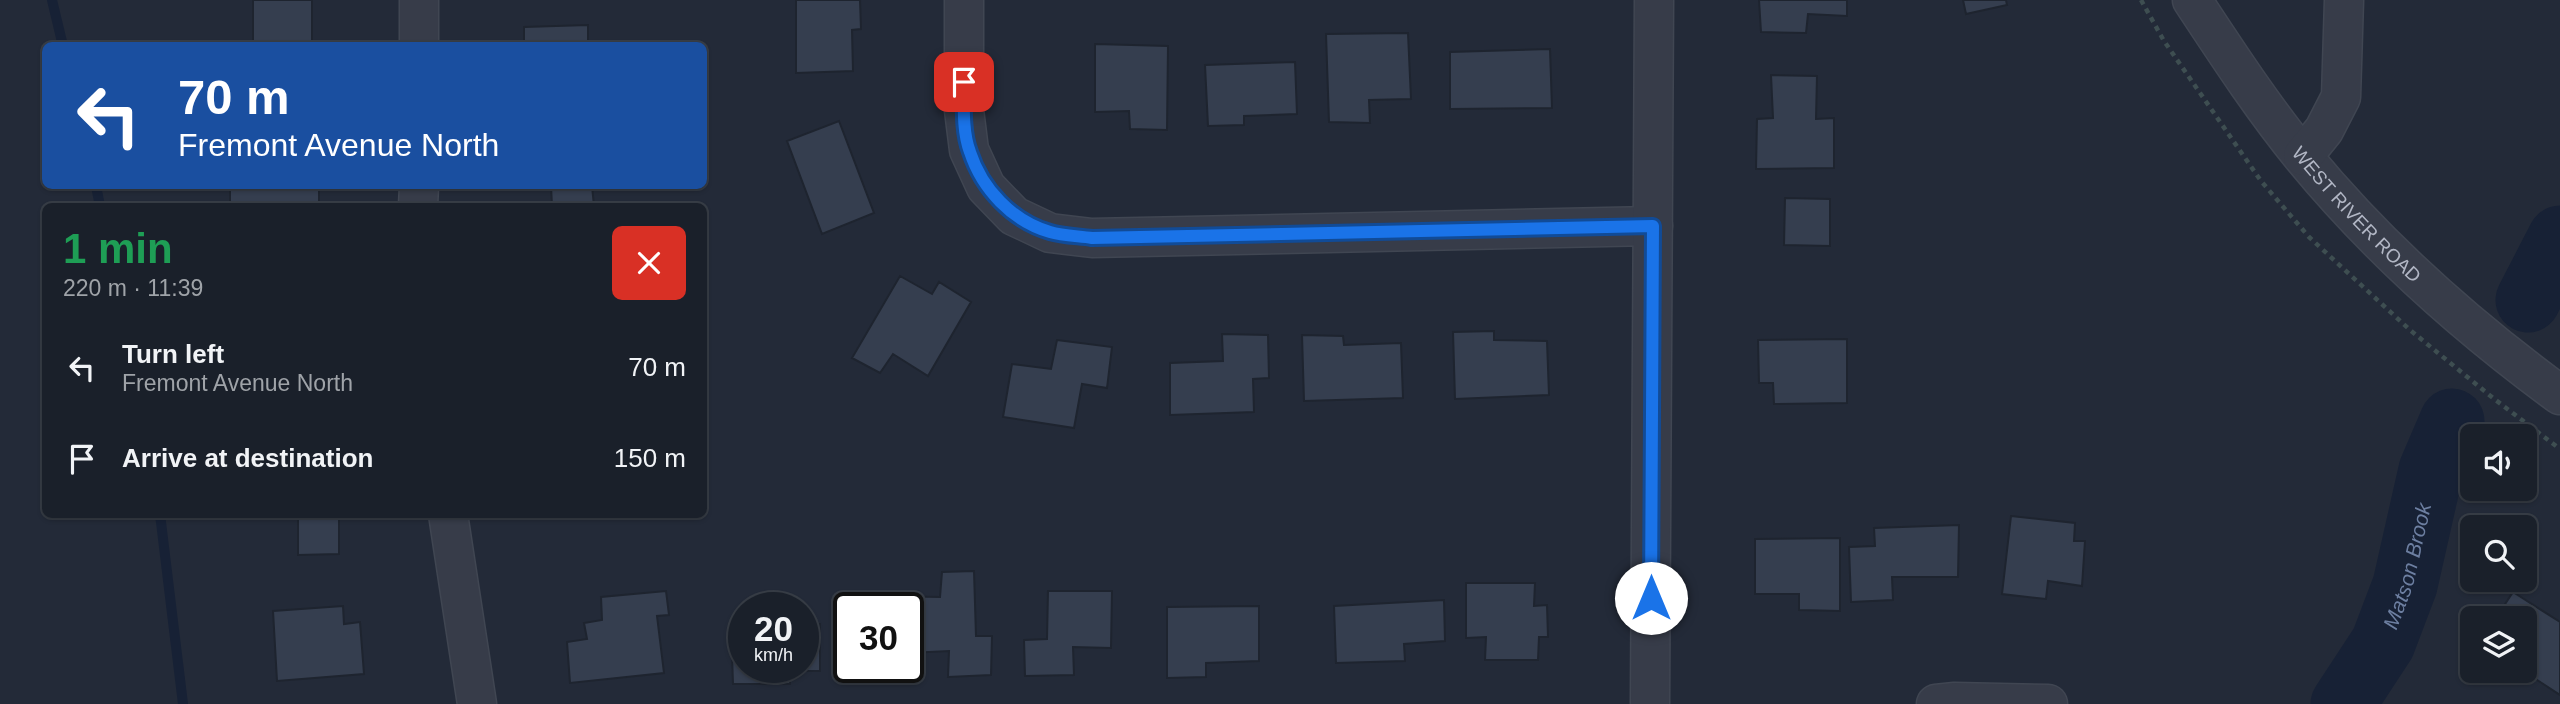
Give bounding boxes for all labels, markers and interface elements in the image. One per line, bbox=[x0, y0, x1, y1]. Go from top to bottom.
pin bbox=[934, 52, 994, 112]
icon: arrive bbox=[945, 63, 983, 101]
icon: left bbox=[63, 70, 154, 161]
text: 70 m bbox=[178, 70, 290, 124]
text: Fremont Avenue North bbox=[178, 127, 499, 163]
street label: WEST RIVER ROAD bbox=[2288, 142, 2425, 286]
text: 1 min bbox=[63, 225, 173, 272]
button: close bbox=[612, 226, 686, 300]
text: 220 m · 11:39 bbox=[63, 275, 203, 301]
text: Turn left bbox=[122, 339, 224, 369]
icon: left bbox=[63, 349, 101, 387]
text: 70 m bbox=[628, 352, 686, 382]
text: Fremont Avenue North bbox=[122, 370, 353, 396]
map controls bbox=[2460, 424, 2537, 683]
button: sound bbox=[2460, 424, 2537, 501]
icon: arrive bbox=[63, 440, 101, 478]
text: Arrive at destination bbox=[122, 443, 373, 473]
text: 150 m bbox=[614, 443, 686, 473]
water label: Matson Brook bbox=[2378, 499, 2435, 632]
button: search bbox=[2460, 515, 2537, 592]
position arrow bbox=[1614, 561, 1688, 635]
speed limit sign: 30 bbox=[833, 592, 924, 683]
button: layers bbox=[2460, 606, 2537, 683]
text: 20 bbox=[754, 609, 793, 648]
text: km/h bbox=[754, 645, 793, 665]

